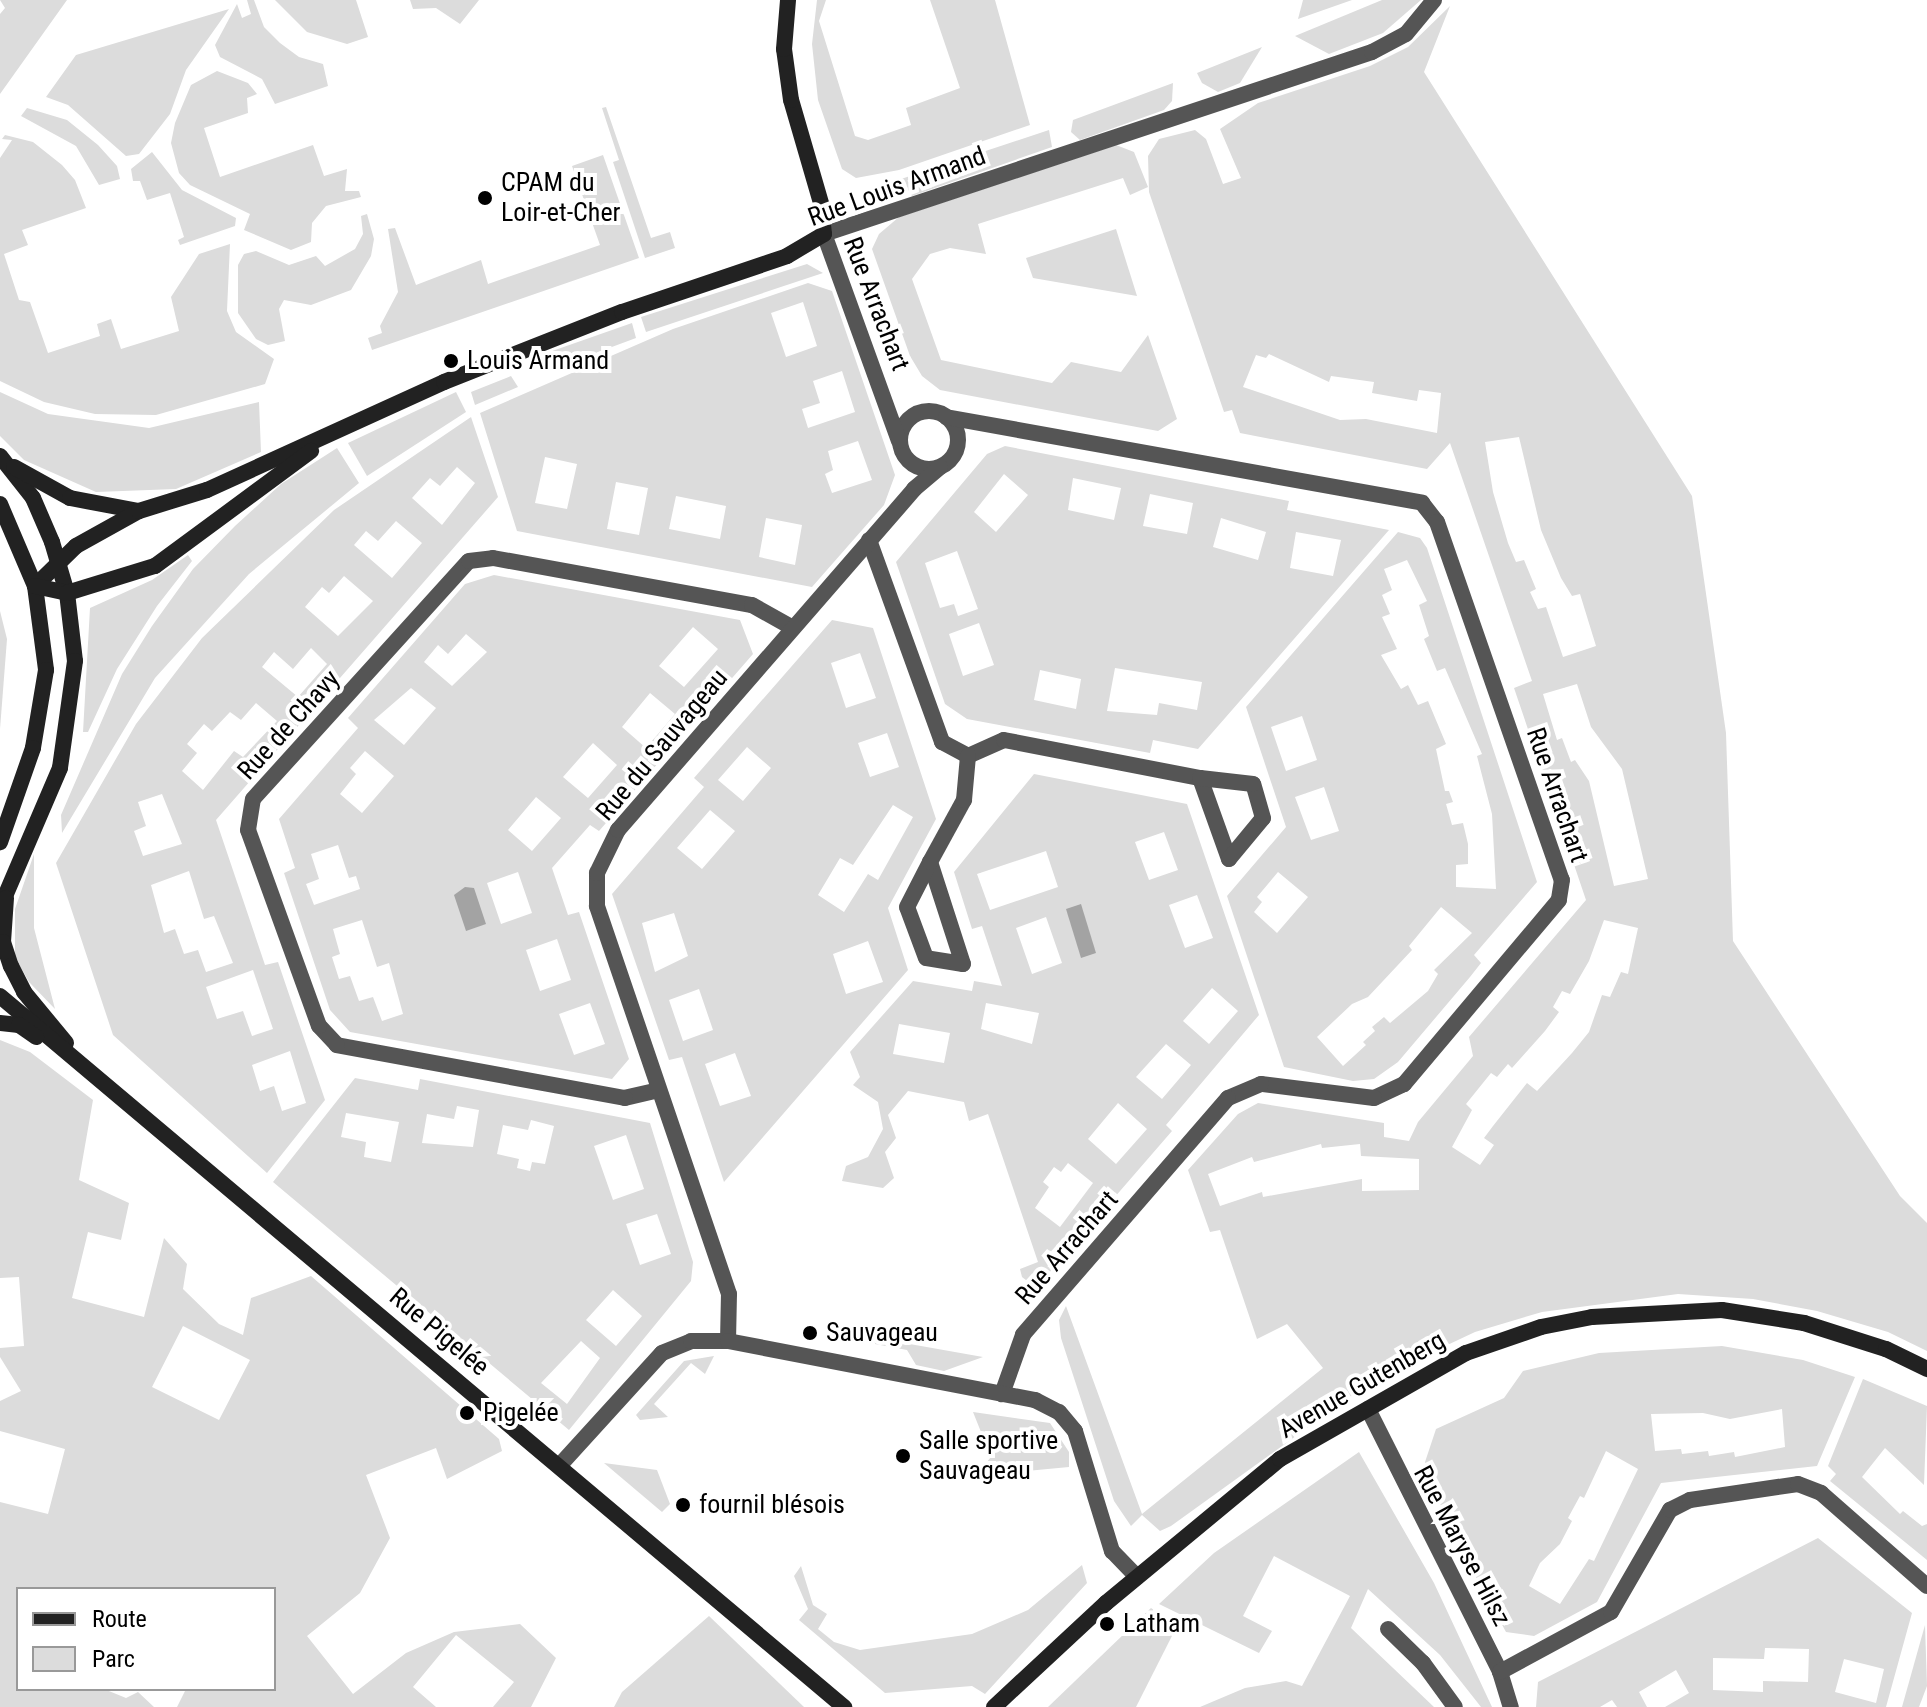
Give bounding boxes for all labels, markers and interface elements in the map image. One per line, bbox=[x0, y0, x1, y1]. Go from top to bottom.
street label: Rue Louis Armand bbox=[804, 140, 990, 234]
place label: CPAM du Loir-et-Cher bbox=[501, 167, 620, 228]
marker: CPAM du Loir-et-Cher bbox=[476, 189, 494, 207]
street label: Rue Arrachart bbox=[836, 233, 916, 375]
place label: Louis Armand bbox=[467, 345, 609, 377]
marker: Louis Armand bbox=[442, 352, 460, 370]
street label: Rue du Sauvageau bbox=[590, 663, 734, 827]
street label: Rue de Chavy bbox=[232, 664, 346, 786]
street label: Rue Arrachart bbox=[1519, 723, 1595, 867]
street label: Rue Arrachart bbox=[1009, 1185, 1125, 1311]
street label: Rue Pigelée bbox=[383, 1281, 495, 1383]
place label: Sauvageau bbox=[826, 1317, 938, 1349]
marker: Sauvageau bbox=[801, 1324, 819, 1342]
street label: Avenue Gutenberg bbox=[1273, 1325, 1451, 1445]
place label: Pigelée bbox=[483, 1397, 559, 1429]
marker: Pigelée bbox=[458, 1404, 476, 1422]
place label: Salle sportive Sauvageau bbox=[919, 1425, 1058, 1486]
marker: Salle sportive Sauvageau bbox=[894, 1447, 912, 1465]
street label: Rue Maryse Hilsz bbox=[1407, 1461, 1517, 1631]
place label: fournil blésois bbox=[699, 1489, 845, 1521]
marker: fournil blésois bbox=[674, 1496, 692, 1514]
legend bbox=[16, 1587, 276, 1691]
text: Route bbox=[92, 1605, 147, 1633]
place label: Latham bbox=[1123, 1608, 1200, 1640]
marker: Latham bbox=[1098, 1615, 1116, 1633]
text: Parc bbox=[92, 1645, 135, 1673]

